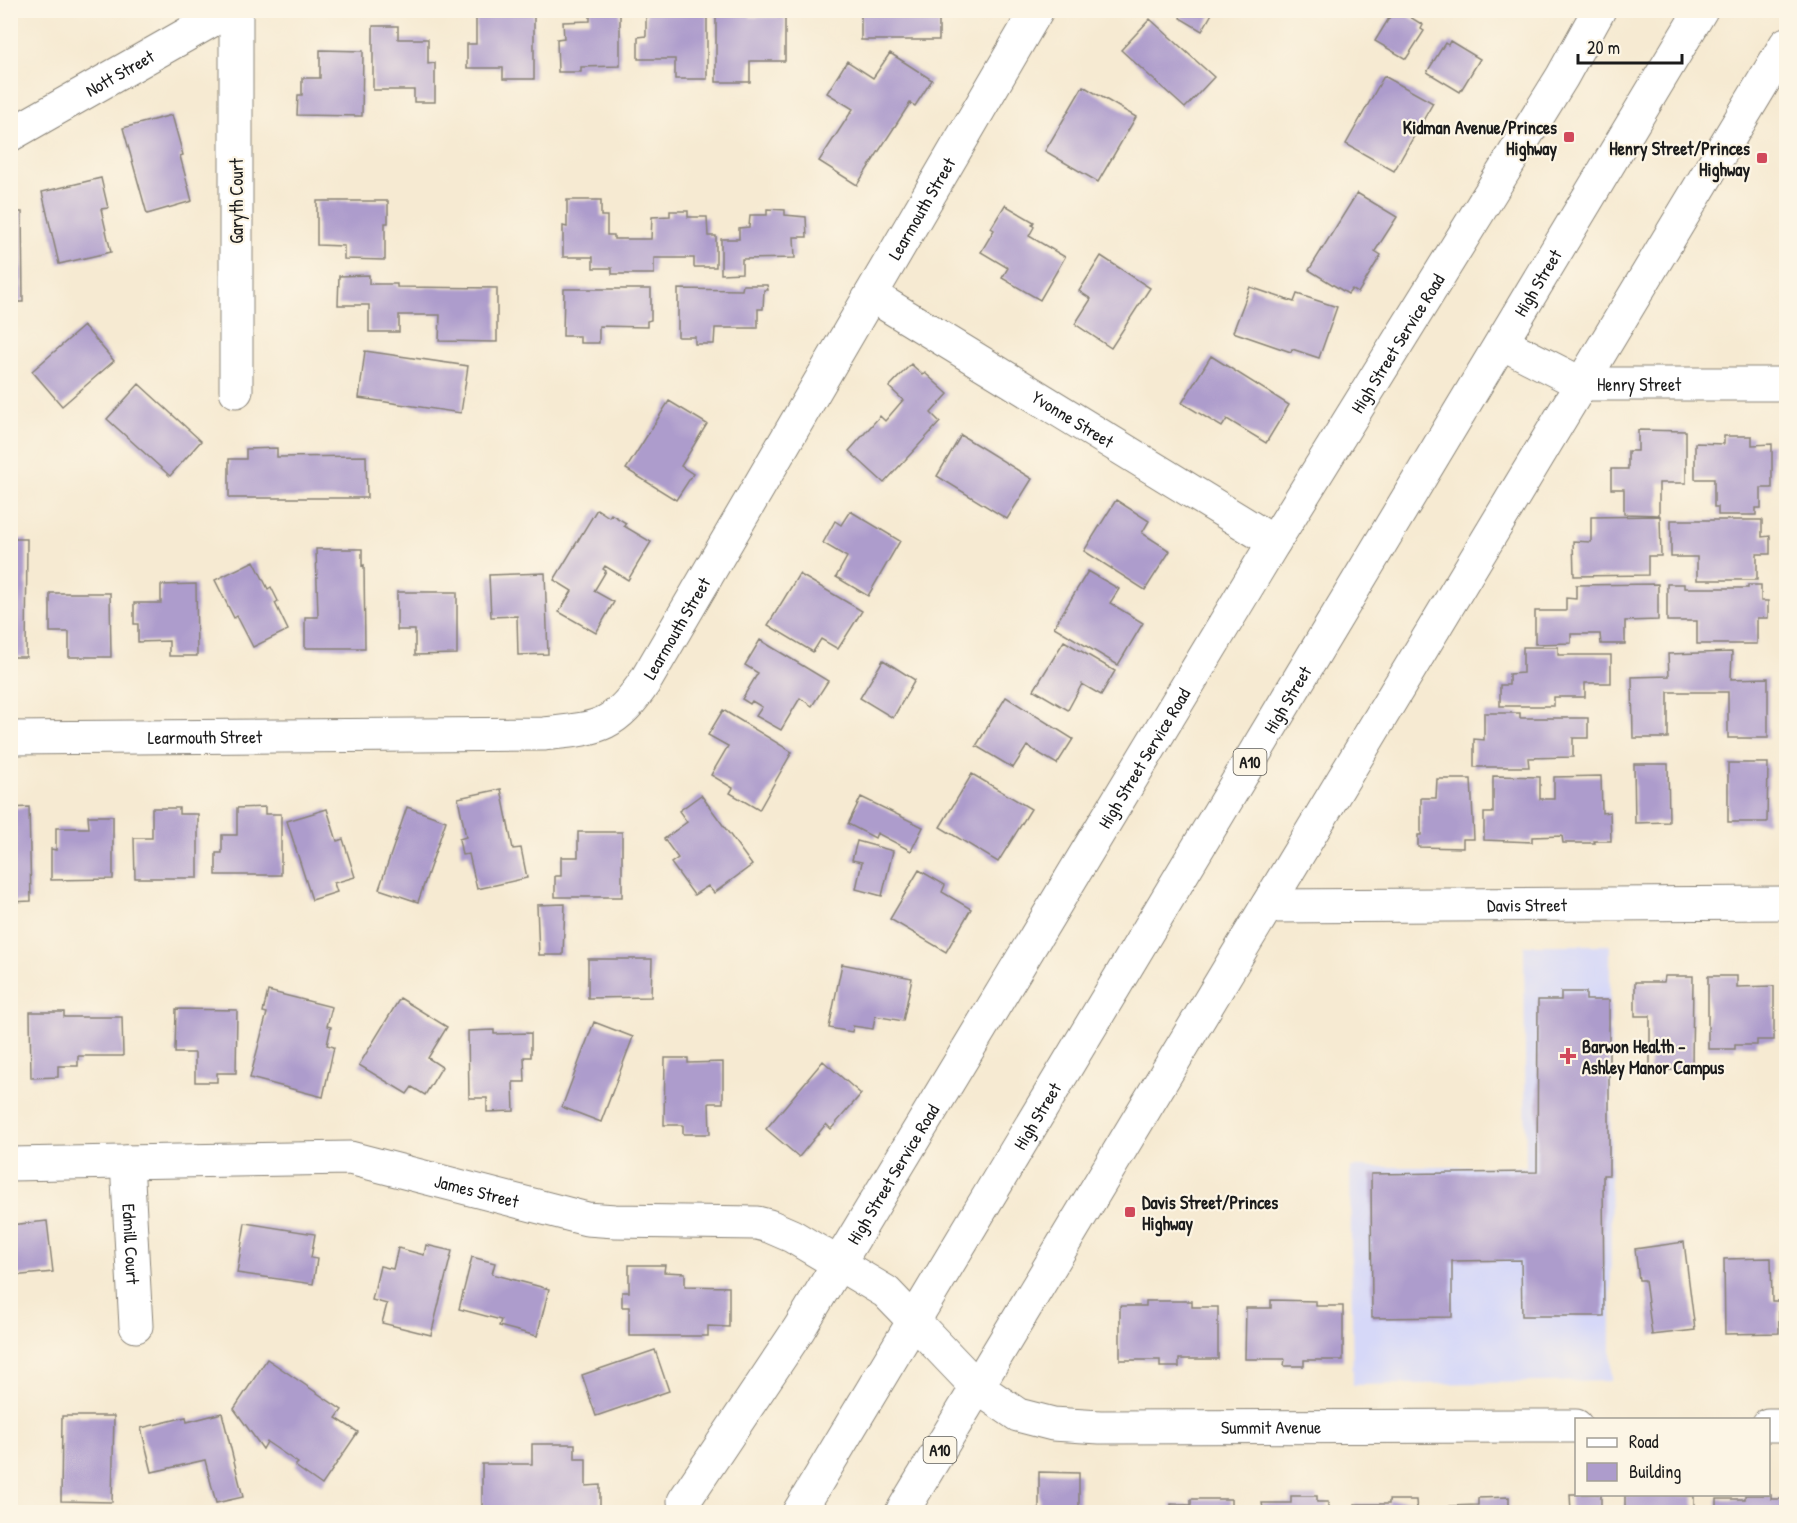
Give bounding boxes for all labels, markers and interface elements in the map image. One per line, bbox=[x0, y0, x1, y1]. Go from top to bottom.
scale bar bbox=[1578, 27, 1682, 65]
text: 20 m bbox=[1587, 35, 1620, 60]
street label: Nott Street bbox=[81, 43, 159, 102]
place label: Kidman Avenue/Princes Highway bbox=[1403, 115, 1557, 162]
marker: Kidman Avenue/Princes Highway bbox=[1562, 130, 1576, 144]
place label: Henry Street/Princes Highway bbox=[1609, 136, 1750, 183]
marker: Henry Street/Princes Highway bbox=[1755, 151, 1769, 165]
street label: Learmouth Street bbox=[882, 152, 961, 264]
street label: Garyth Court bbox=[224, 157, 249, 244]
street label: High Street bbox=[1507, 244, 1567, 321]
street label: High Street Service Road bbox=[1344, 269, 1450, 418]
street label: Henry Street bbox=[1597, 372, 1682, 397]
street label: Yvonne Street bbox=[1027, 384, 1119, 454]
street label: Learmouth Street bbox=[637, 572, 716, 684]
street label: High Street bbox=[1257, 660, 1317, 738]
street label: High Street Service Road bbox=[1092, 683, 1196, 833]
street label: Learmouth Street bbox=[148, 724, 263, 749]
road number: A10 bbox=[1234, 749, 1266, 775]
street label: Davis Street bbox=[1487, 892, 1568, 917]
place label: Barwon Health - Ashley Manor Campus bbox=[1582, 1034, 1724, 1081]
marker: Barwon Health - Ashley Manor Campus bbox=[1559, 1047, 1577, 1065]
street label: High Street bbox=[1007, 1077, 1067, 1154]
street label: High Street Service Road bbox=[841, 1099, 945, 1249]
street label: James Street bbox=[432, 1168, 522, 1214]
place label: Davis Street/Princes Highway bbox=[1142, 1190, 1278, 1237]
street label: Edmill Court bbox=[117, 1203, 146, 1286]
marker: Davis Street/Princes Highway bbox=[1123, 1205, 1137, 1219]
street label: Summit Avenue bbox=[1221, 1414, 1321, 1439]
legend bbox=[1575, 1418, 1770, 1496]
text: Road bbox=[1629, 1429, 1659, 1454]
road number: A10 bbox=[924, 1437, 956, 1463]
text: Building bbox=[1629, 1459, 1681, 1484]

